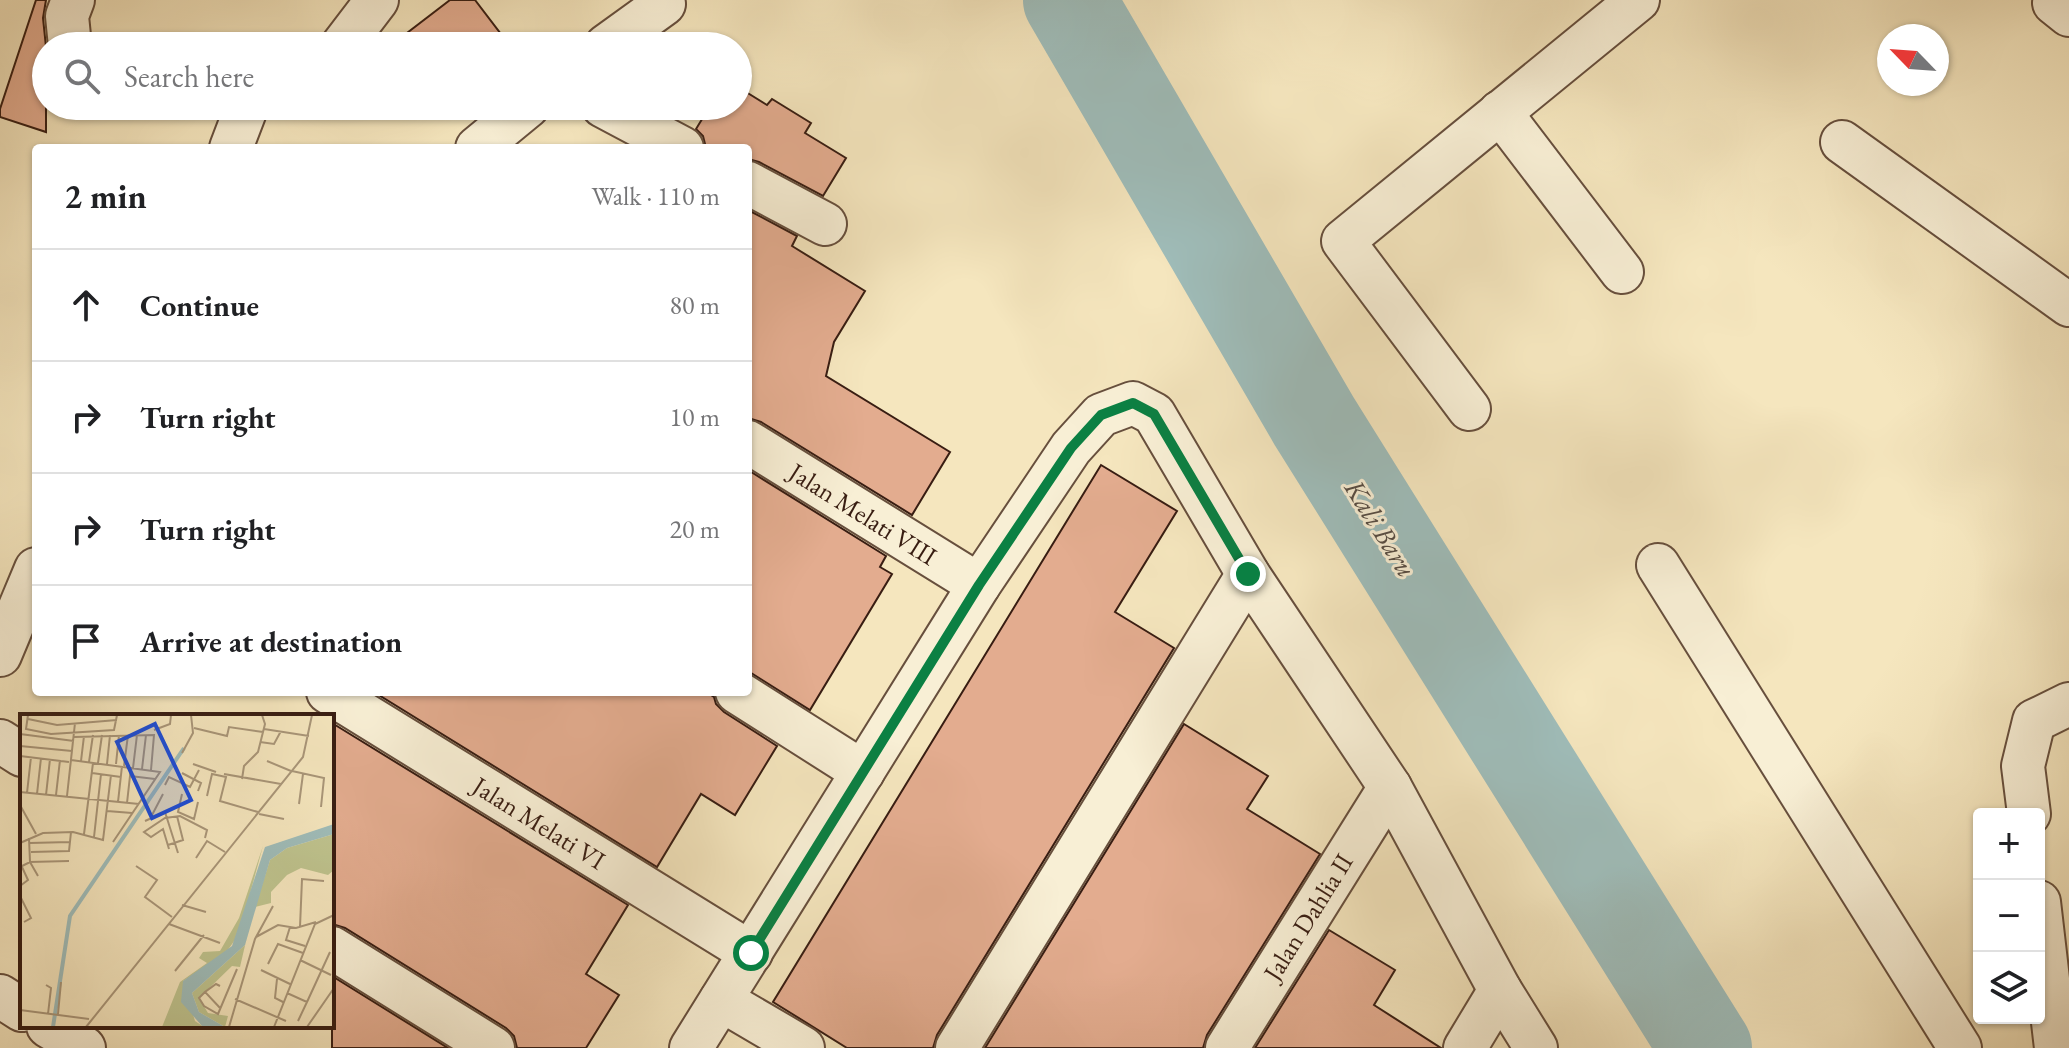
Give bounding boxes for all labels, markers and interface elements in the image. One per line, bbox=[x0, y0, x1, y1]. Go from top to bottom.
north arrow bbox=[1877, 24, 1949, 96]
search box bbox=[32, 32, 752, 120]
icon: search bbox=[60, 54, 104, 98]
text: Search here bbox=[124, 57, 254, 96]
text: 2 min bbox=[64, 174, 147, 218]
text: Walk · 110 m bbox=[592, 179, 720, 213]
icon: ahead bbox=[64, 283, 108, 327]
text: Continue bbox=[140, 286, 259, 325]
text: 80 m bbox=[670, 288, 720, 322]
icon: right bbox=[64, 395, 108, 439]
text: Turn right bbox=[140, 398, 276, 437]
text: 10 m bbox=[670, 400, 720, 434]
street label: Jalan Melati VIII bbox=[781, 454, 943, 573]
water label: Kali Baru bbox=[1336, 472, 1425, 584]
icon: right bbox=[64, 507, 108, 551]
text: Turn right bbox=[140, 510, 276, 549]
text: 20 m bbox=[670, 512, 720, 546]
route end bbox=[1230, 556, 1266, 592]
icon: arrive bbox=[64, 619, 108, 663]
text: Arrive at destination bbox=[140, 622, 402, 661]
inset map bbox=[20, 714, 334, 1028]
street label: Jalan Melati VI bbox=[464, 768, 612, 877]
map controls bbox=[1973, 808, 2045, 1024]
button: + bbox=[1973, 808, 2045, 880]
street label: Jalan Dahlia II bbox=[1254, 847, 1361, 989]
button: − bbox=[1973, 880, 2045, 952]
route start bbox=[733, 935, 769, 971]
button: layers bbox=[1973, 952, 2045, 1024]

